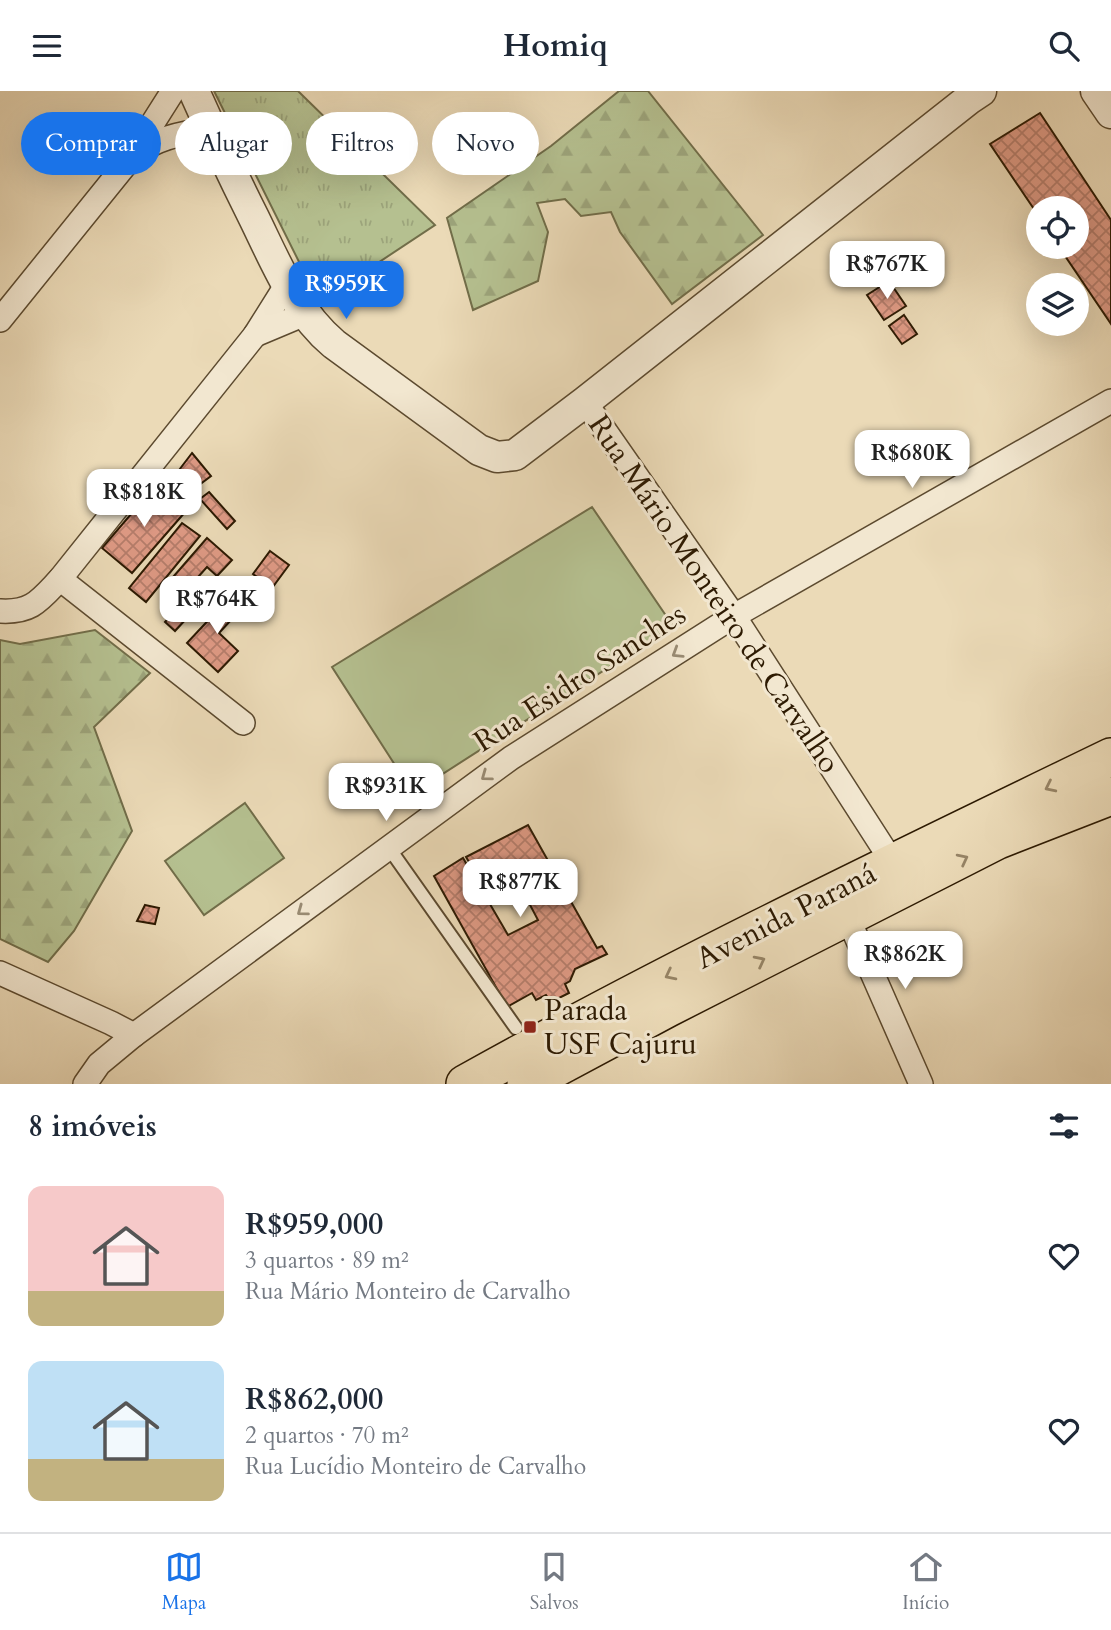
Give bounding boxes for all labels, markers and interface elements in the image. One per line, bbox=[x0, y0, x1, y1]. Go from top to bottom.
text: Homiq bbox=[503, 24, 608, 68]
icon: menu bbox=[28, 27, 66, 65]
icon: search bbox=[1045, 27, 1083, 65]
chip: Comprar bbox=[21, 112, 161, 175]
chip: Alugar bbox=[175, 112, 292, 175]
chip: Filtros bbox=[306, 112, 418, 175]
chip: Novo bbox=[432, 112, 539, 175]
map controls bbox=[1026, 196, 1089, 336]
button: locate bbox=[1026, 196, 1089, 259]
pin: R$767K bbox=[830, 241, 944, 301]
text: R$767K bbox=[846, 248, 928, 279]
pin: R$959K bbox=[289, 261, 403, 321]
text: R$959K bbox=[305, 268, 387, 299]
button: layers bbox=[1026, 273, 1089, 336]
street label: Rua Mário Monteiro de Carvalho bbox=[578, 407, 850, 781]
pin: R$680K bbox=[855, 431, 969, 490]
text: R$680K bbox=[871, 437, 953, 468]
pin: R$818K bbox=[87, 469, 201, 529]
text: R$818K bbox=[103, 476, 185, 507]
pin: R$764K bbox=[160, 577, 274, 636]
text: R$764K bbox=[176, 583, 258, 614]
street label: Rua Esidro Sanches bbox=[466, 594, 694, 762]
one-way arrow bbox=[671, 644, 684, 657]
pin: R$931K bbox=[329, 763, 443, 823]
one-way arrow bbox=[481, 768, 493, 781]
text: R$931K bbox=[345, 770, 427, 801]
one-way arrow bbox=[1045, 779, 1057, 793]
street label: Avenida Paraná bbox=[689, 853, 883, 979]
one-way arrow bbox=[956, 853, 968, 867]
pin: R$877K bbox=[463, 859, 577, 919]
text: R$877K bbox=[479, 866, 561, 897]
one-way arrow bbox=[297, 903, 310, 915]
pin: R$862K bbox=[848, 932, 962, 991]
text: R$862K bbox=[864, 938, 946, 969]
one-way arrow bbox=[753, 956, 765, 970]
one-way arrow bbox=[665, 966, 677, 980]
place label: Parada USF Cajuru bbox=[544, 990, 697, 1065]
marker: Parada USF Cajuru bbox=[522, 1019, 538, 1035]
text: 8 imóveis bbox=[28, 1106, 157, 1147]
icon: filters bbox=[1045, 1107, 1083, 1145]
text: R$959,000 bbox=[245, 1204, 383, 1245]
icon: home bbox=[84, 1214, 168, 1298]
icon: heart bbox=[1045, 1237, 1083, 1275]
text: 3 quartos · 89 m² bbox=[245, 1245, 409, 1276]
text: Rua Mário Monteiro de Carvalho bbox=[245, 1276, 570, 1307]
text: R$862,000 bbox=[245, 1379, 383, 1420]
icon: home bbox=[84, 1389, 168, 1473]
icon: heart bbox=[1045, 1412, 1083, 1450]
text: 2 quartos · 70 m² bbox=[245, 1420, 409, 1451]
text: Rua Lucídio Monteiro de Carvalho bbox=[245, 1451, 586, 1482]
tab: Mapa bbox=[162, 1548, 206, 1616]
tab: Salvos bbox=[530, 1548, 579, 1616]
tab: Início bbox=[902, 1548, 949, 1616]

